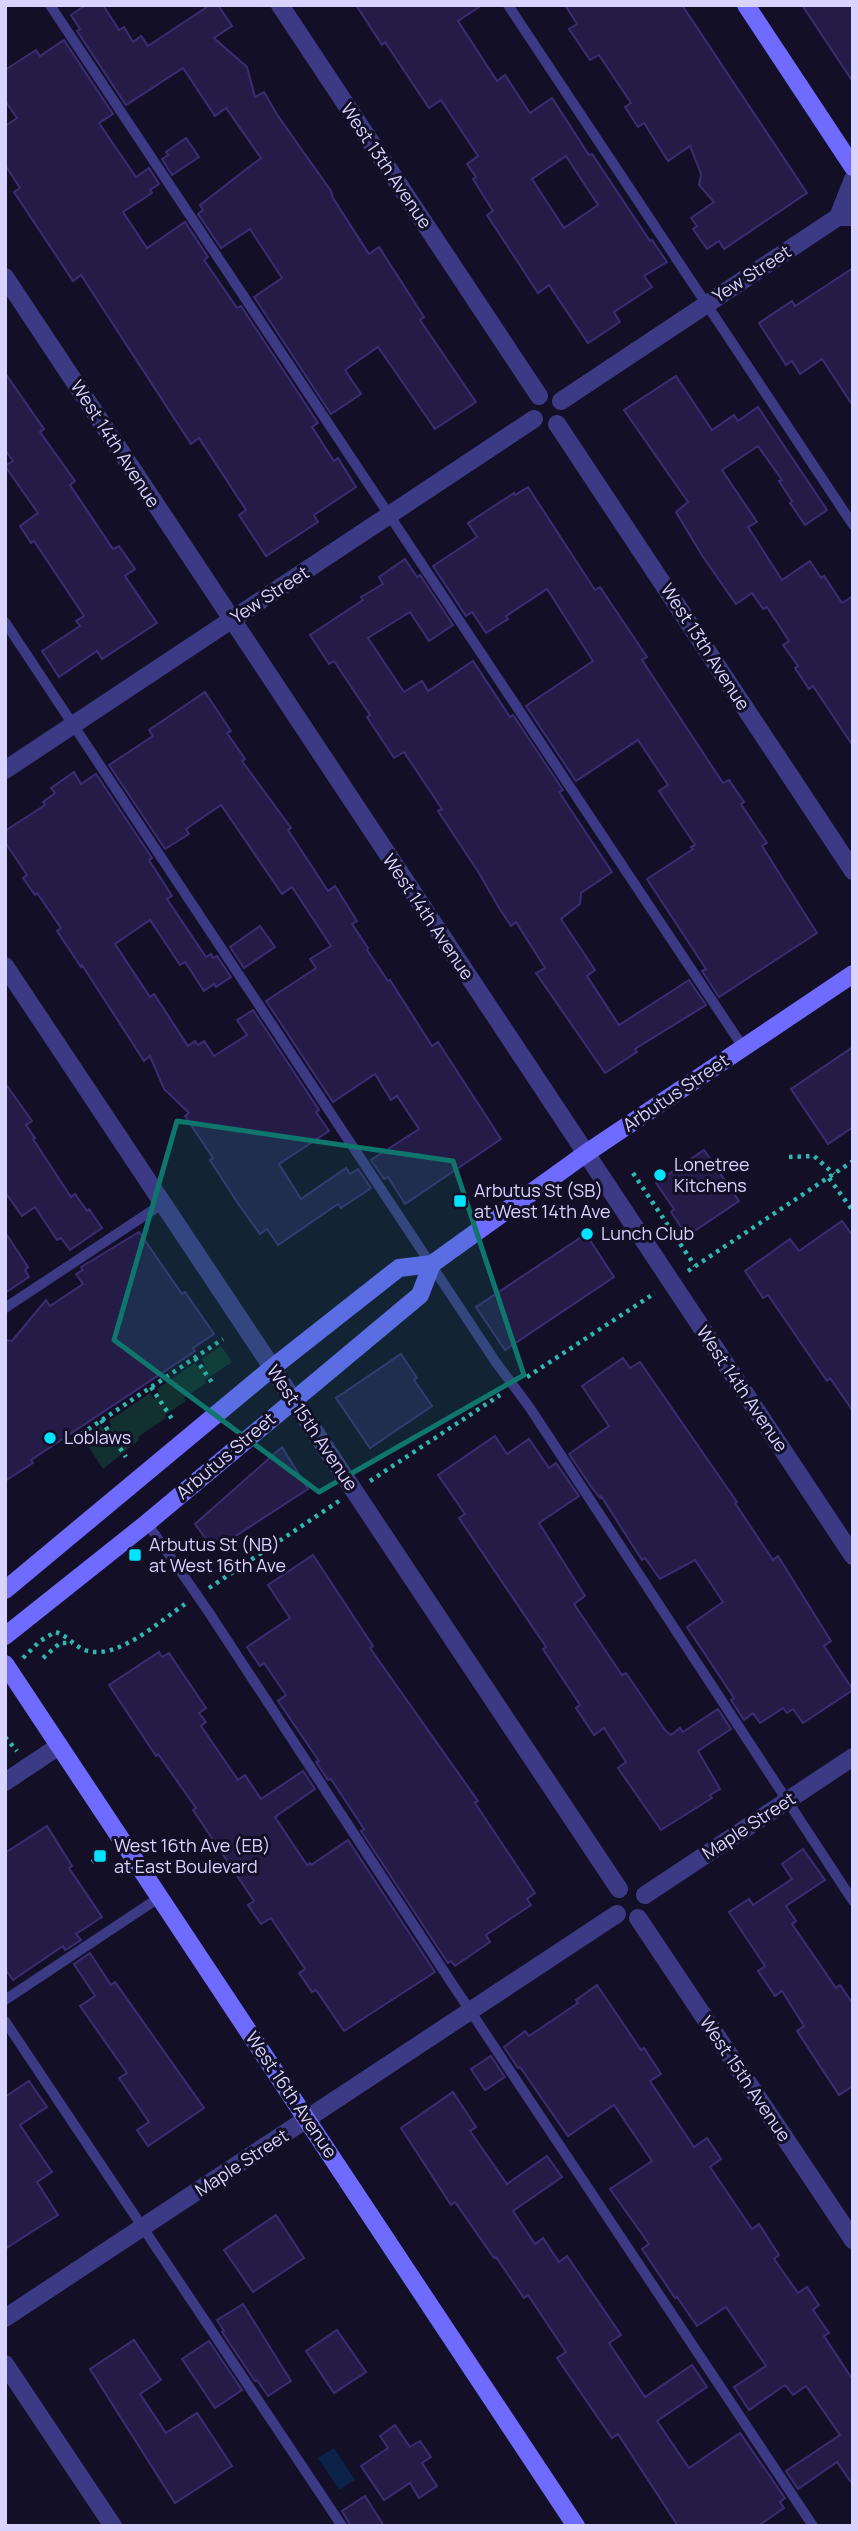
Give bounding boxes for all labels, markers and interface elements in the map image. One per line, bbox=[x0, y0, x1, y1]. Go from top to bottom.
street label: West 13th Avenue bbox=[336, 98, 438, 233]
street label: Yew Street bbox=[708, 239, 795, 307]
street label: West 14th Avenue bbox=[66, 375, 166, 512]
street label: Yew Street bbox=[226, 560, 313, 628]
street label: West 13th Avenue bbox=[656, 578, 756, 714]
street label: West 14th Avenue bbox=[378, 849, 480, 984]
street label: Arbutus Street bbox=[618, 1048, 733, 1137]
place label: Lonetree Kitchens bbox=[674, 1152, 750, 1197]
marker: Lonetree Kitchens bbox=[652, 1167, 668, 1183]
place label: Arbutus St (SB) at West 14th Ave bbox=[474, 1178, 610, 1223]
marker: Arbutus St (SB) at West 14th Ave bbox=[452, 1193, 468, 1209]
place label: Lunch Club bbox=[601, 1221, 694, 1245]
marker: Lunch Club bbox=[579, 1226, 595, 1242]
street label: West 14th Avenue bbox=[692, 1321, 794, 1456]
street label: West 15th Avenue bbox=[262, 1360, 364, 1495]
street label: Arbutus Street bbox=[171, 1406, 280, 1504]
place label: Loblaws bbox=[64, 1425, 131, 1449]
marker: Loblaws bbox=[42, 1430, 58, 1446]
place label: Arbutus St (NB) at West 16th Ave bbox=[149, 1532, 286, 1577]
marker: Arbutus St (NB) at West 16th Ave bbox=[127, 1547, 143, 1563]
street label: Maple Street bbox=[697, 1786, 800, 1864]
place label: West 16th Ave (EB) at East Boulevard bbox=[114, 1833, 270, 1878]
marker: West 16th Ave (EB) at East Boulevard bbox=[92, 1848, 108, 1864]
street label: West 15th Avenue bbox=[695, 2011, 797, 2146]
street label: West 16th Avenue bbox=[241, 2026, 343, 2162]
street label: Maple Street bbox=[190, 2123, 293, 2201]

